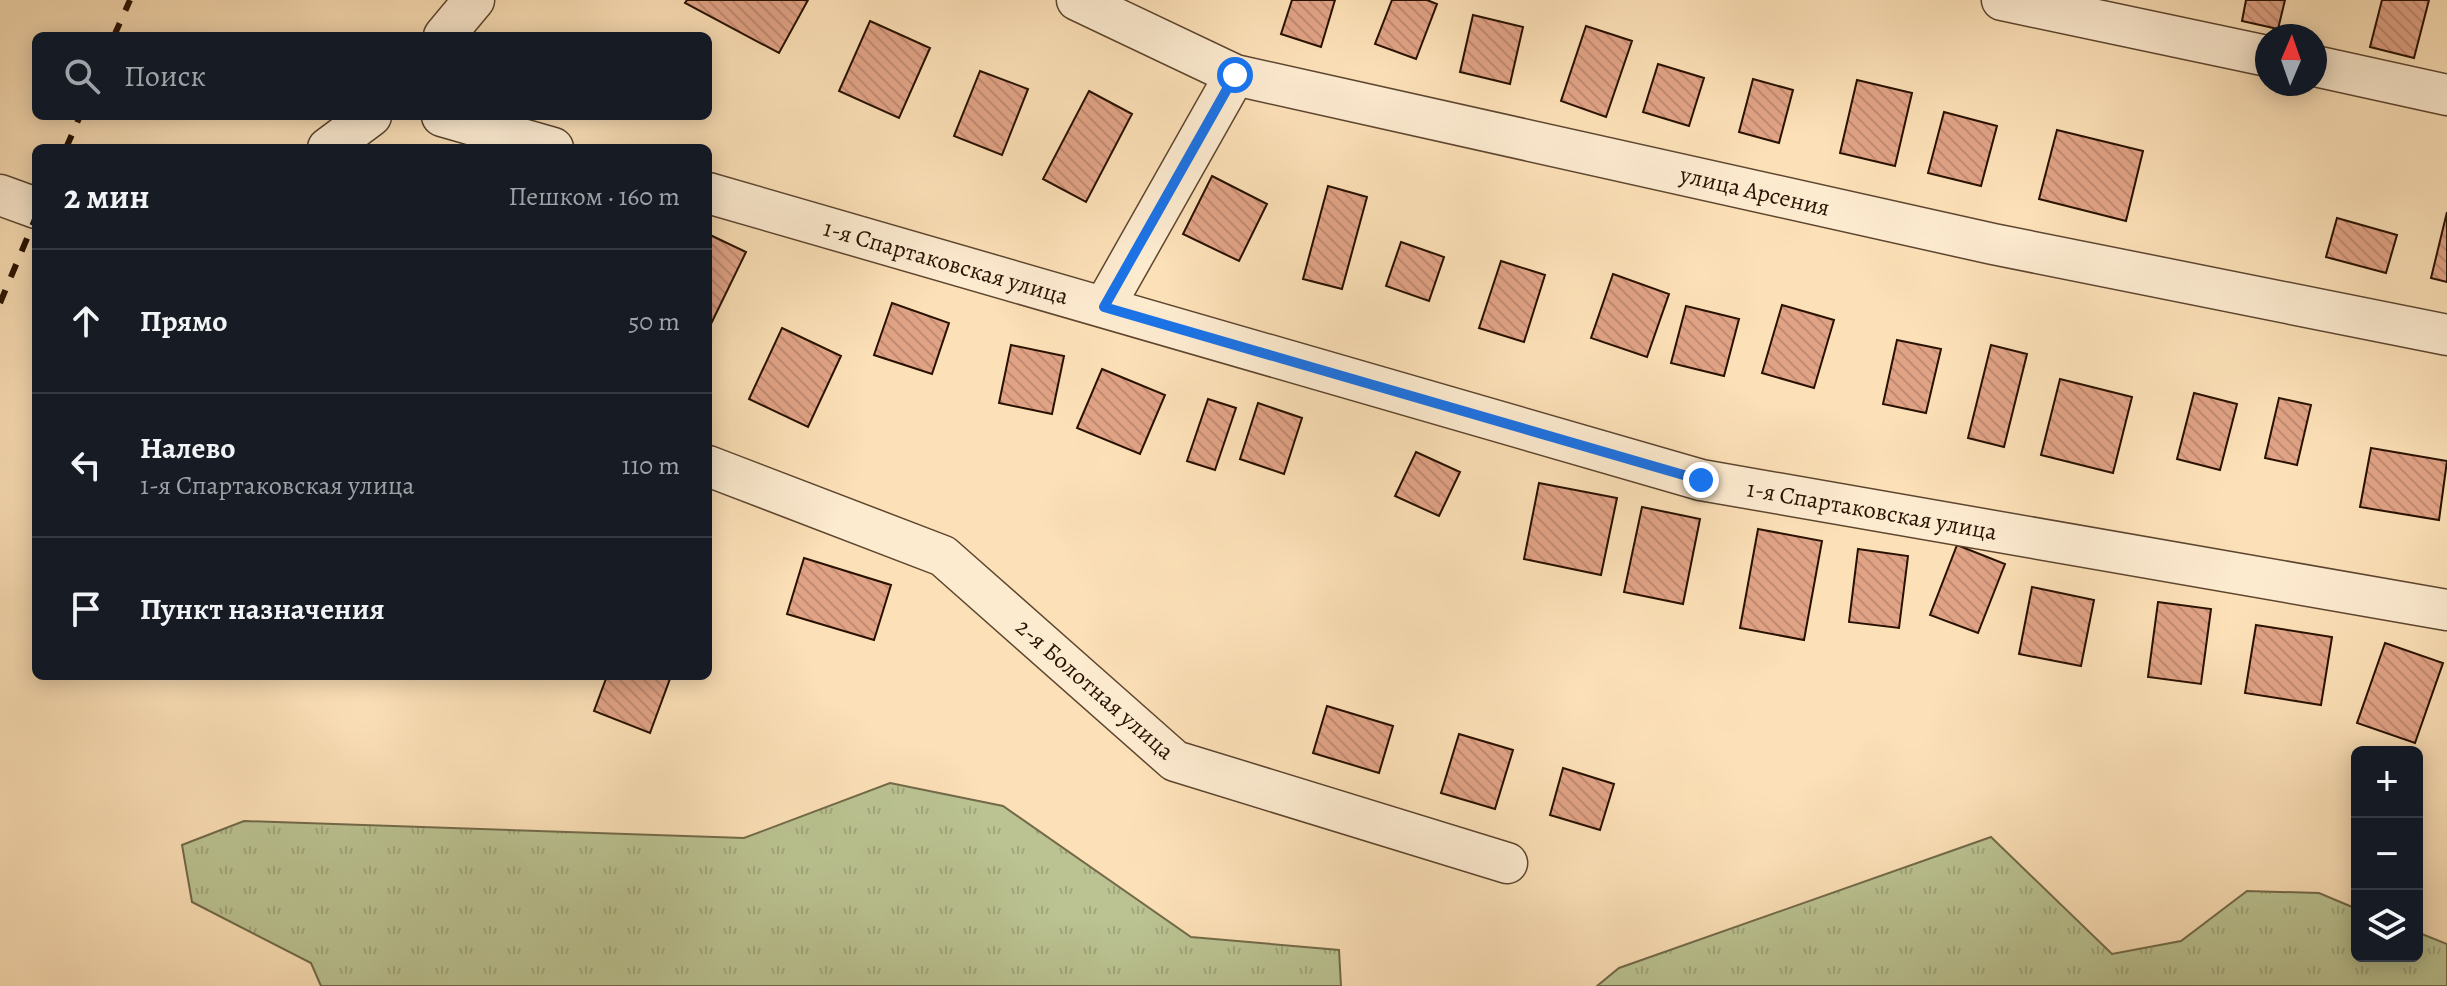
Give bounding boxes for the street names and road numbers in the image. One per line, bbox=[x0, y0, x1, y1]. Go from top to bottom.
street label: улица Арсения bbox=[1676, 158, 1833, 224]
street label: 1-я Спартаковская улица bbox=[820, 212, 1072, 312]
street label: 1-я Спартаковская улица bbox=[1744, 472, 2000, 548]
street label: 2-я Болотная улица bbox=[1009, 611, 1181, 767]

